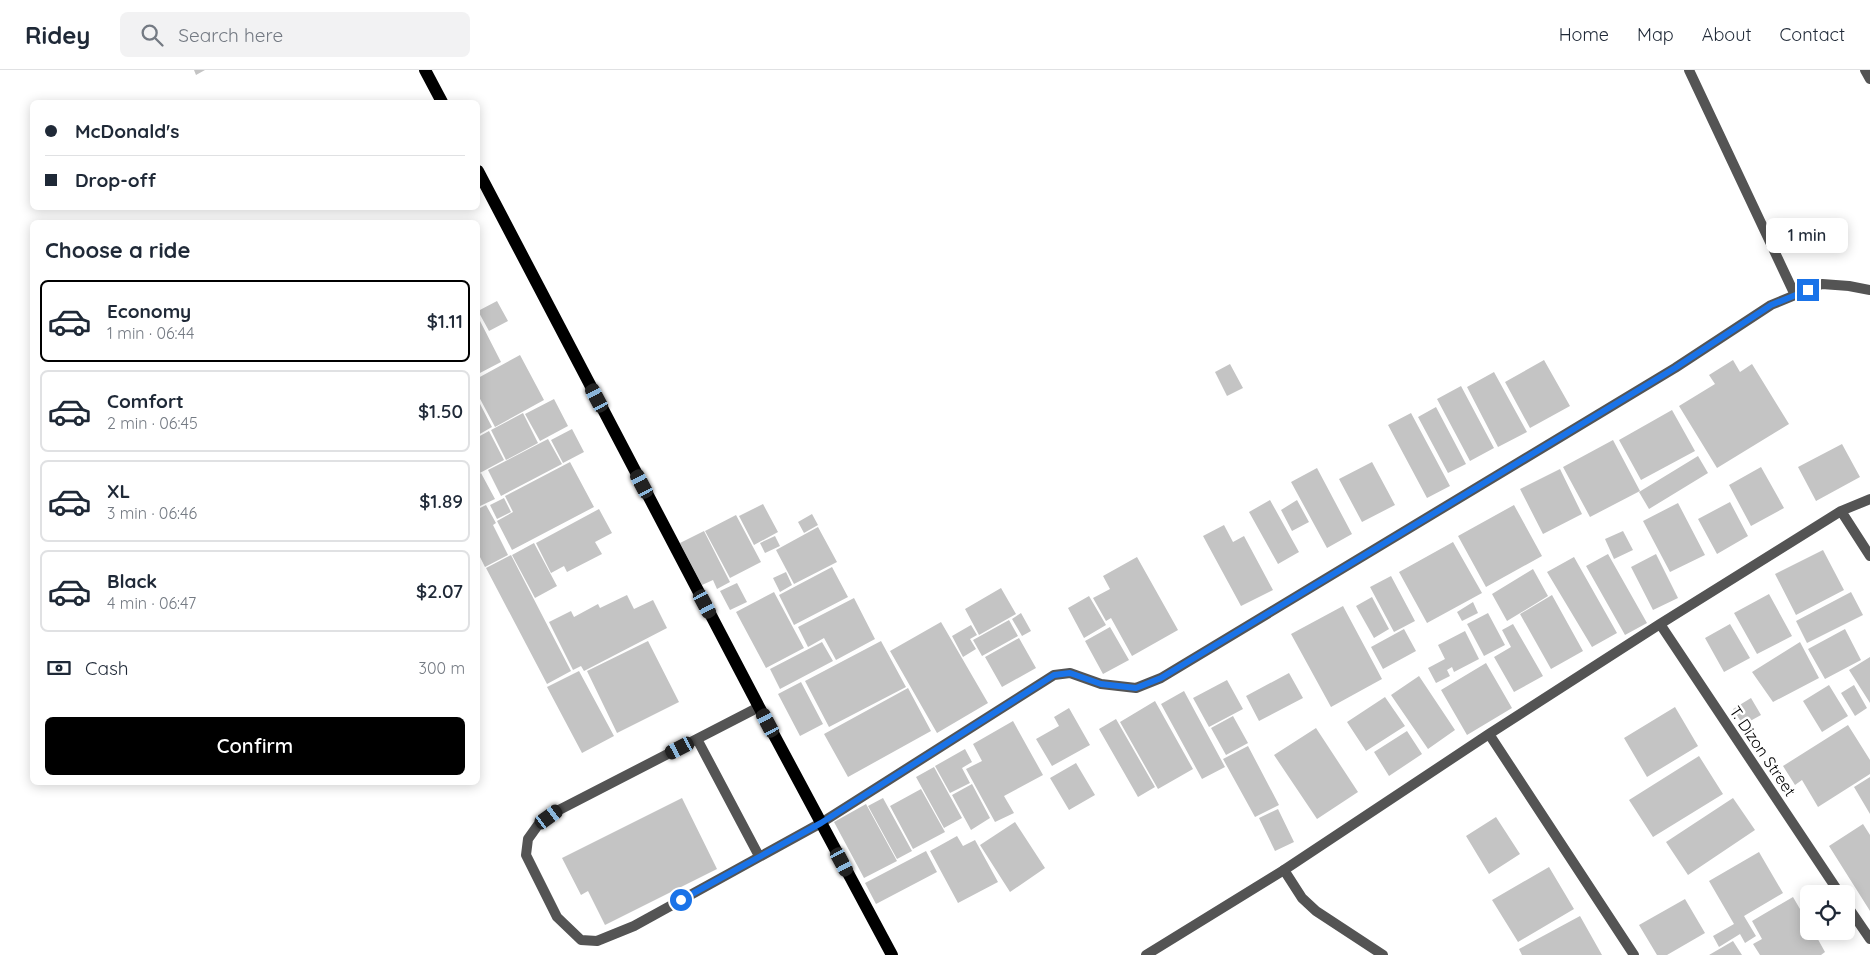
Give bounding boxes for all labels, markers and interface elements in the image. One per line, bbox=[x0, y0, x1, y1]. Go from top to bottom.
search box bbox=[120, 12, 470, 57]
text: Ridey bbox=[25, 20, 90, 50]
icon: search bbox=[138, 21, 166, 49]
text: Search here bbox=[178, 23, 283, 47]
text: Home bbox=[1559, 23, 1609, 46]
text: Map bbox=[1637, 23, 1674, 46]
text: About bbox=[1702, 23, 1752, 46]
text: Contact bbox=[1780, 23, 1845, 46]
text: McDonald's bbox=[75, 119, 179, 143]
text: Drop-off bbox=[75, 168, 156, 192]
callout: 1 min bbox=[1767, 218, 1849, 252]
text: 1 min bbox=[1788, 225, 1826, 245]
text: Choose a ride bbox=[45, 236, 190, 264]
route end bbox=[1797, 279, 1819, 301]
icon: car bbox=[47, 299, 92, 344]
text: Economy bbox=[107, 299, 191, 323]
text: $1.11 bbox=[427, 309, 463, 333]
text: 1 min · 06:44 bbox=[107, 323, 194, 343]
car bbox=[583, 381, 610, 415]
icon: car bbox=[47, 389, 92, 434]
text: Comfort bbox=[107, 389, 184, 413]
text: $1.50 bbox=[418, 399, 463, 423]
text: 2 min · 06:45 bbox=[107, 413, 198, 433]
car bbox=[628, 467, 655, 501]
icon: car bbox=[47, 479, 92, 524]
text: XL bbox=[107, 479, 130, 503]
text: $1.89 bbox=[419, 489, 463, 513]
text: 3 min · 06:46 bbox=[107, 503, 197, 523]
icon: car bbox=[47, 569, 92, 614]
text: Black bbox=[107, 569, 157, 593]
text: $2.07 bbox=[416, 579, 463, 603]
car bbox=[691, 587, 718, 621]
text: 4 min · 06:47 bbox=[107, 593, 196, 613]
icon: cash bbox=[45, 654, 73, 682]
text: Cash bbox=[85, 656, 129, 680]
text: 300 m bbox=[419, 658, 465, 678]
street label: T. Dizon Street bbox=[1725, 702, 1801, 800]
car bbox=[754, 706, 781, 740]
button: Confirm bbox=[45, 717, 465, 775]
car bbox=[663, 735, 696, 761]
car bbox=[532, 802, 565, 832]
car bbox=[828, 845, 855, 879]
map controls bbox=[1800, 885, 1855, 940]
button: locate bbox=[1800, 885, 1855, 940]
route start bbox=[670, 889, 692, 911]

